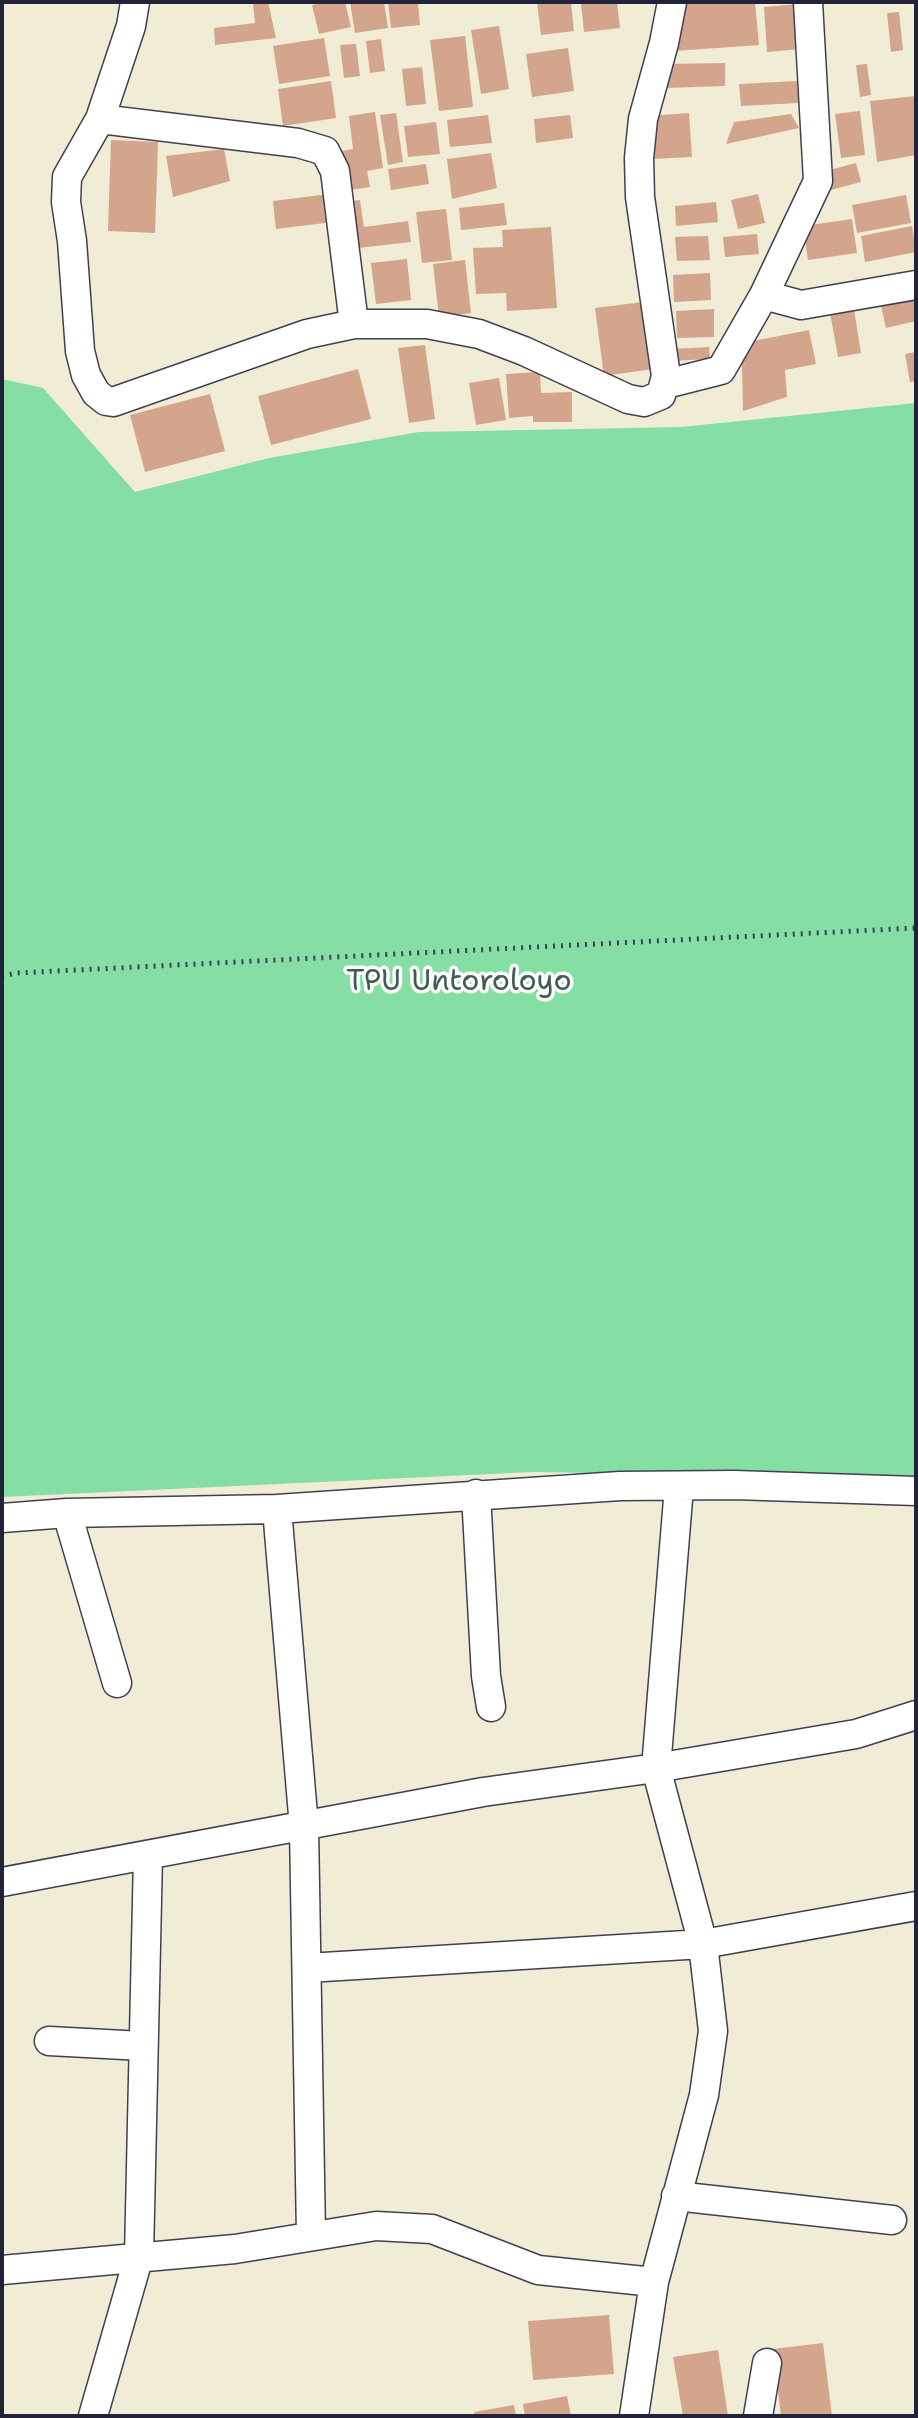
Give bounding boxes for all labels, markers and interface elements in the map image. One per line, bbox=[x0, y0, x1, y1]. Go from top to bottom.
park label: TPU Untoroloyo bbox=[346, 964, 572, 1000]

